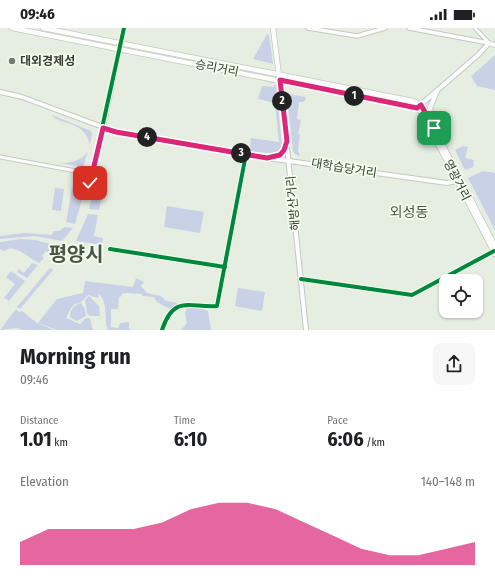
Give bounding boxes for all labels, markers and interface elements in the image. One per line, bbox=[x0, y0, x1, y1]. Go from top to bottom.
text: 09:46 bbox=[20, 5, 55, 23]
place label: 대외경제성 bbox=[20, 54, 75, 68]
marker: 대외경제성 bbox=[7, 56, 17, 66]
street label: 승리거리 bbox=[194, 57, 240, 79]
pin: 1 bbox=[344, 86, 364, 106]
text: 1 bbox=[352, 89, 356, 102]
pin: 2 bbox=[272, 91, 292, 111]
text: 2 bbox=[279, 94, 285, 107]
pin bbox=[417, 111, 451, 145]
icon: arrive bbox=[423, 117, 445, 139]
pin: 4 bbox=[137, 127, 157, 147]
text: 4 bbox=[144, 130, 150, 143]
pin: 3 bbox=[231, 143, 251, 163]
text: 3 bbox=[238, 146, 244, 159]
street label: 대학습당거리 bbox=[310, 156, 378, 180]
street label: 영광거리 bbox=[441, 157, 473, 203]
pin bbox=[73, 166, 107, 200]
icon: check bbox=[79, 172, 101, 194]
street label: 해방산거리 bbox=[284, 175, 302, 231]
district label: 외성동 bbox=[390, 204, 428, 221]
district label: 평양시 bbox=[48, 242, 104, 266]
map controls bbox=[439, 274, 483, 318]
button: locate bbox=[439, 274, 483, 318]
text: Morning run bbox=[20, 343, 131, 370]
button: share bbox=[433, 343, 475, 385]
text: 09:46 bbox=[20, 372, 48, 387]
text: Distance bbox=[20, 414, 59, 427]
text: Time bbox=[174, 414, 195, 427]
text: Pace bbox=[327, 414, 348, 427]
text: 1.01 bbox=[20, 427, 52, 451]
text: 6:10 bbox=[174, 427, 207, 451]
text: 6:06 bbox=[327, 427, 364, 451]
text: km bbox=[52, 436, 68, 449]
text: /km bbox=[364, 436, 385, 449]
text: Elevation bbox=[20, 474, 69, 489]
text: 140–148 m bbox=[421, 474, 475, 489]

